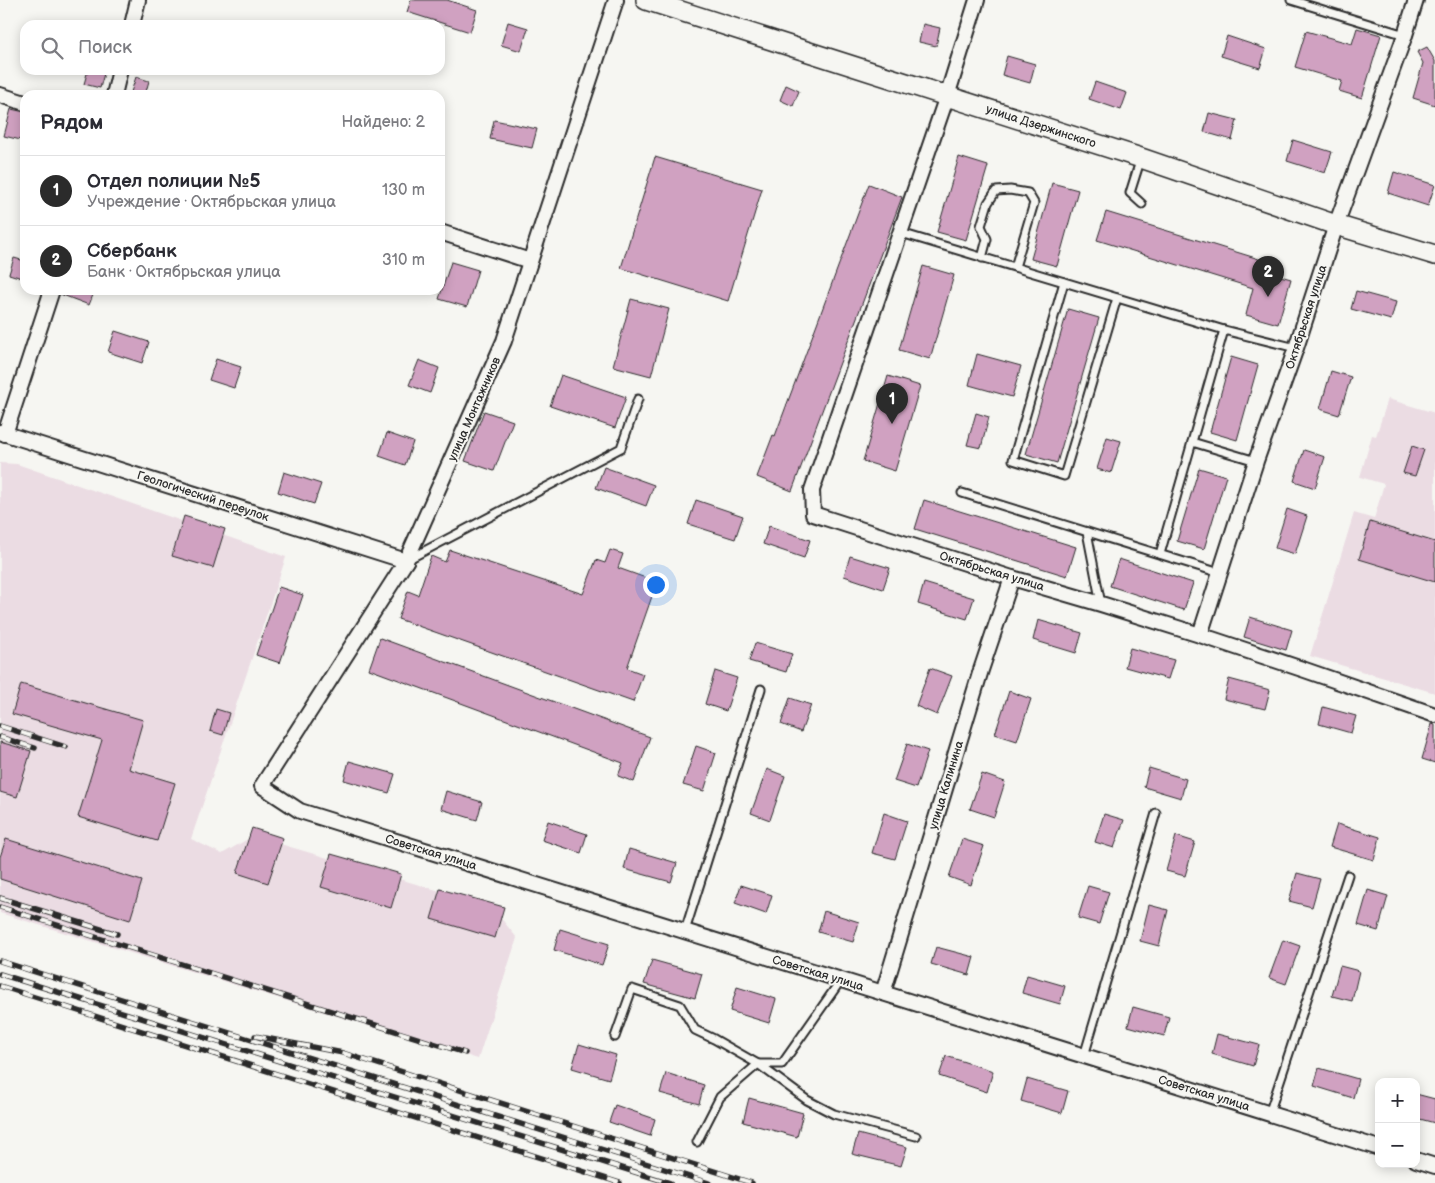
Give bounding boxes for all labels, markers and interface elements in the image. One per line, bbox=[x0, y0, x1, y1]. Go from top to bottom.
search box bbox=[20, 20, 445, 75]
icon: search bbox=[38, 34, 66, 62]
text: Поиск bbox=[78, 36, 132, 59]
street label: улица Дзержинского bbox=[984, 102, 1098, 151]
text: Рядом bbox=[40, 110, 103, 135]
text: Найдено: 2 bbox=[341, 113, 425, 132]
text: Отдел полиции №5 bbox=[87, 170, 261, 193]
text: 1 bbox=[53, 181, 59, 200]
text: 130 m bbox=[382, 181, 425, 200]
text: Учреждение · Октябрьская улица bbox=[87, 193, 336, 212]
text: Сбербанк bbox=[87, 240, 177, 263]
text: 2 bbox=[51, 251, 61, 270]
text: 310 m bbox=[382, 251, 425, 270]
pin: 2 bbox=[1252, 256, 1284, 297]
text: Банк · Октябрьская улица bbox=[87, 263, 281, 282]
street label: Октябрьская улица bbox=[1283, 263, 1330, 371]
street label: улица Монтажников bbox=[445, 354, 504, 464]
pin: 1 bbox=[876, 383, 908, 424]
street label: Геологический переулок bbox=[135, 468, 271, 525]
street label: Октябрьская улица bbox=[938, 548, 1046, 595]
your location bbox=[643, 572, 669, 598]
street label: улица Калинина bbox=[926, 739, 967, 831]
street label: Советская улица bbox=[383, 831, 478, 874]
street label: Советская улица bbox=[770, 952, 865, 995]
street label: Советская улица bbox=[1156, 1072, 1251, 1115]
map controls bbox=[1375, 1078, 1420, 1168]
button: + bbox=[1375, 1078, 1420, 1123]
button: − bbox=[1375, 1123, 1420, 1168]

